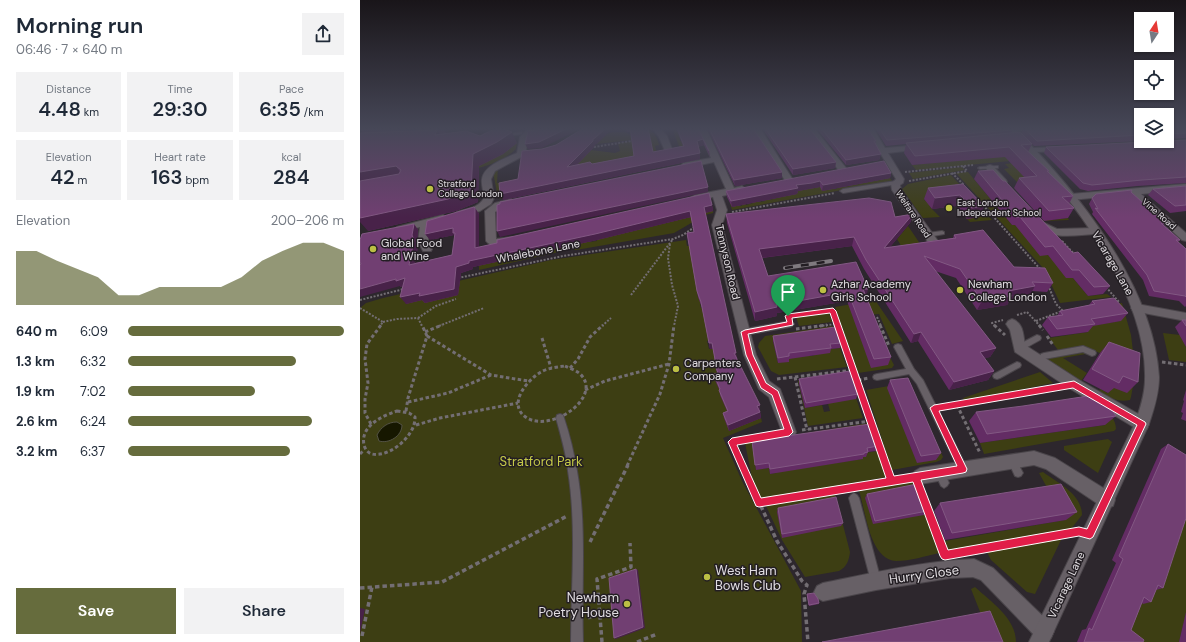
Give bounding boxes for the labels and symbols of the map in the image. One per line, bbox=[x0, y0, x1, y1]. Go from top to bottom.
north arrow bbox=[1134, 12, 1174, 52]
place label: Stratford College London bbox=[438, 178, 502, 200]
marker: Stratford College London bbox=[425, 184, 435, 194]
street label: Welfare Road bbox=[893, 188, 933, 240]
street label: Vine Road bbox=[1139, 196, 1179, 232]
place label: East London Independent School bbox=[957, 197, 1041, 219]
marker: East London Independent School bbox=[944, 203, 954, 213]
street label: Tennyson Road bbox=[713, 223, 743, 301]
street label: Vicarage Lane bbox=[1089, 228, 1137, 298]
place label: Global Food and Wine bbox=[381, 236, 442, 263]
street label: Whalebone Lane bbox=[495, 236, 581, 266]
marker: Global Food and Wine bbox=[368, 244, 378, 254]
pin bbox=[771, 275, 805, 316]
place label: Azhar Academy Girls School bbox=[831, 277, 911, 304]
place label: Newham College London bbox=[968, 277, 1047, 304]
marker: Azhar Academy Girls School bbox=[818, 285, 828, 295]
marker: Newham College London bbox=[955, 285, 965, 295]
place label: Carpenters Company bbox=[684, 356, 741, 383]
marker: Carpenters Company bbox=[671, 364, 681, 374]
park label: Stratford Park bbox=[499, 453, 583, 470]
street label: Vicarage Lane bbox=[1044, 550, 1088, 620]
street label: Hurry Close bbox=[888, 561, 960, 588]
place label: West Ham Bowls Club bbox=[715, 562, 781, 594]
marker: West Ham Bowls Club bbox=[702, 572, 712, 582]
place label: Newham Poetry House bbox=[538, 589, 619, 621]
marker: Newham Poetry House bbox=[622, 599, 632, 609]

